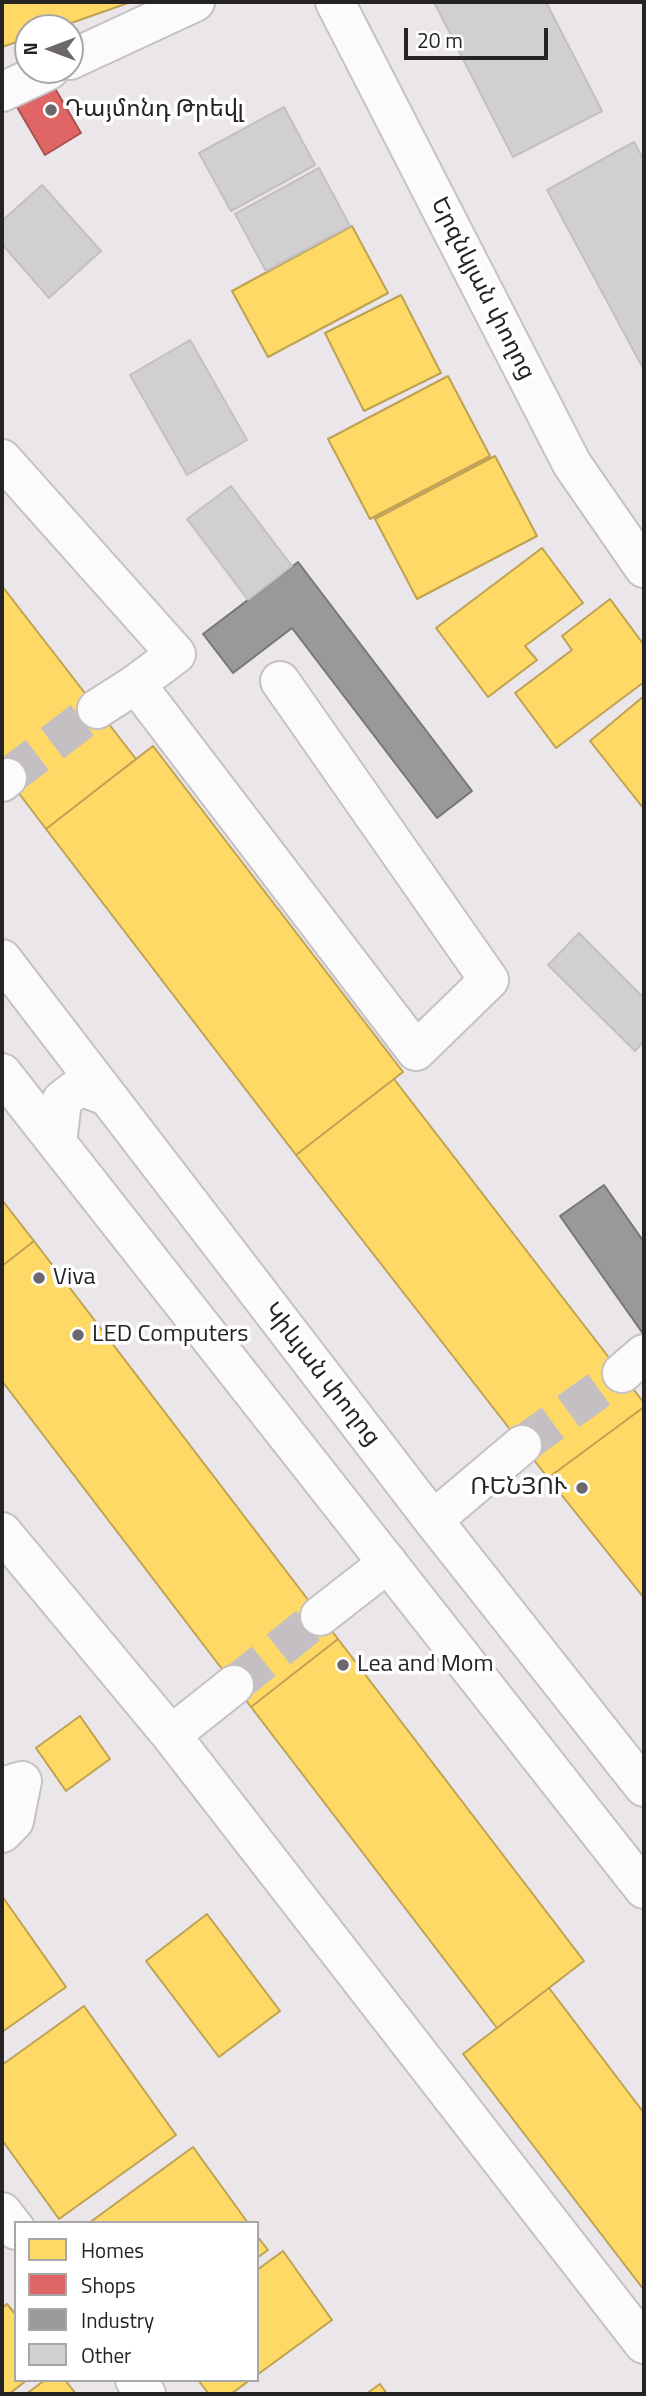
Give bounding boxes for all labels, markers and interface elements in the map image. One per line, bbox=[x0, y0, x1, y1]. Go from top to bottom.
north arrow bbox=[14, 14, 84, 84]
scale bar bbox=[408, 14, 552, 58]
text: 20 m bbox=[417, 24, 463, 56]
text: N bbox=[15, 42, 44, 56]
place label: Դայմոնդ Թրեվլ bbox=[65, 96, 244, 124]
marker: Դայմոնդ Թրեվլ bbox=[43, 102, 59, 118]
street label: Երզնկյան փողոց bbox=[423, 193, 541, 385]
place label: Viva bbox=[53, 1264, 96, 1292]
marker: Viva bbox=[31, 1270, 47, 1286]
street label: Կիևյան փողոց bbox=[256, 1298, 386, 1452]
place label: LED Computers bbox=[92, 1321, 248, 1349]
marker: LED Computers bbox=[70, 1327, 86, 1343]
place label: ՌԵՆՅՈՒ bbox=[470, 1474, 568, 1502]
marker: ՌԵՆՅՈՒ bbox=[574, 1480, 590, 1496]
place label: Lea and Mom bbox=[357, 1651, 493, 1679]
marker: Lea and Mom bbox=[335, 1657, 351, 1673]
legend bbox=[14, 2221, 259, 2382]
text: Homes bbox=[81, 2234, 144, 2266]
text: Shops bbox=[81, 2269, 136, 2301]
text: Industry bbox=[81, 2304, 154, 2336]
text: Other bbox=[81, 2339, 131, 2371]

